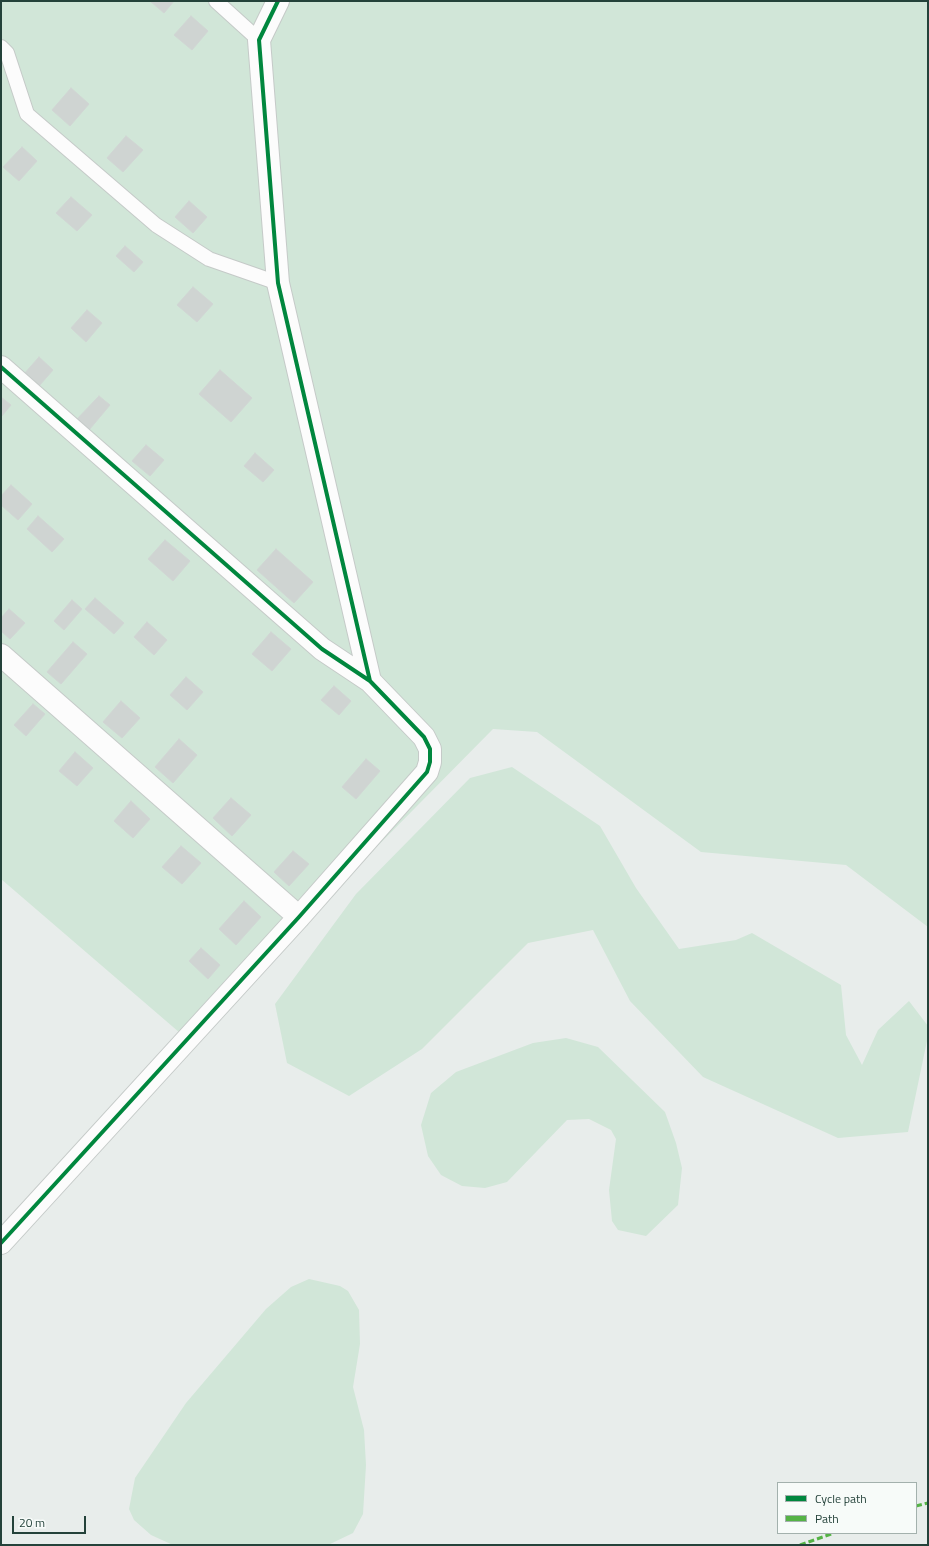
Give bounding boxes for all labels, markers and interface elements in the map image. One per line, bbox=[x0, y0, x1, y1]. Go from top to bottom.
legend bbox=[777, 1482, 917, 1534]
text: Cycle path bbox=[815, 1489, 867, 1508]
scale bar bbox=[14, 1508, 88, 1534]
text: Path bbox=[815, 1509, 839, 1528]
text: 20 m bbox=[19, 1513, 45, 1532]

